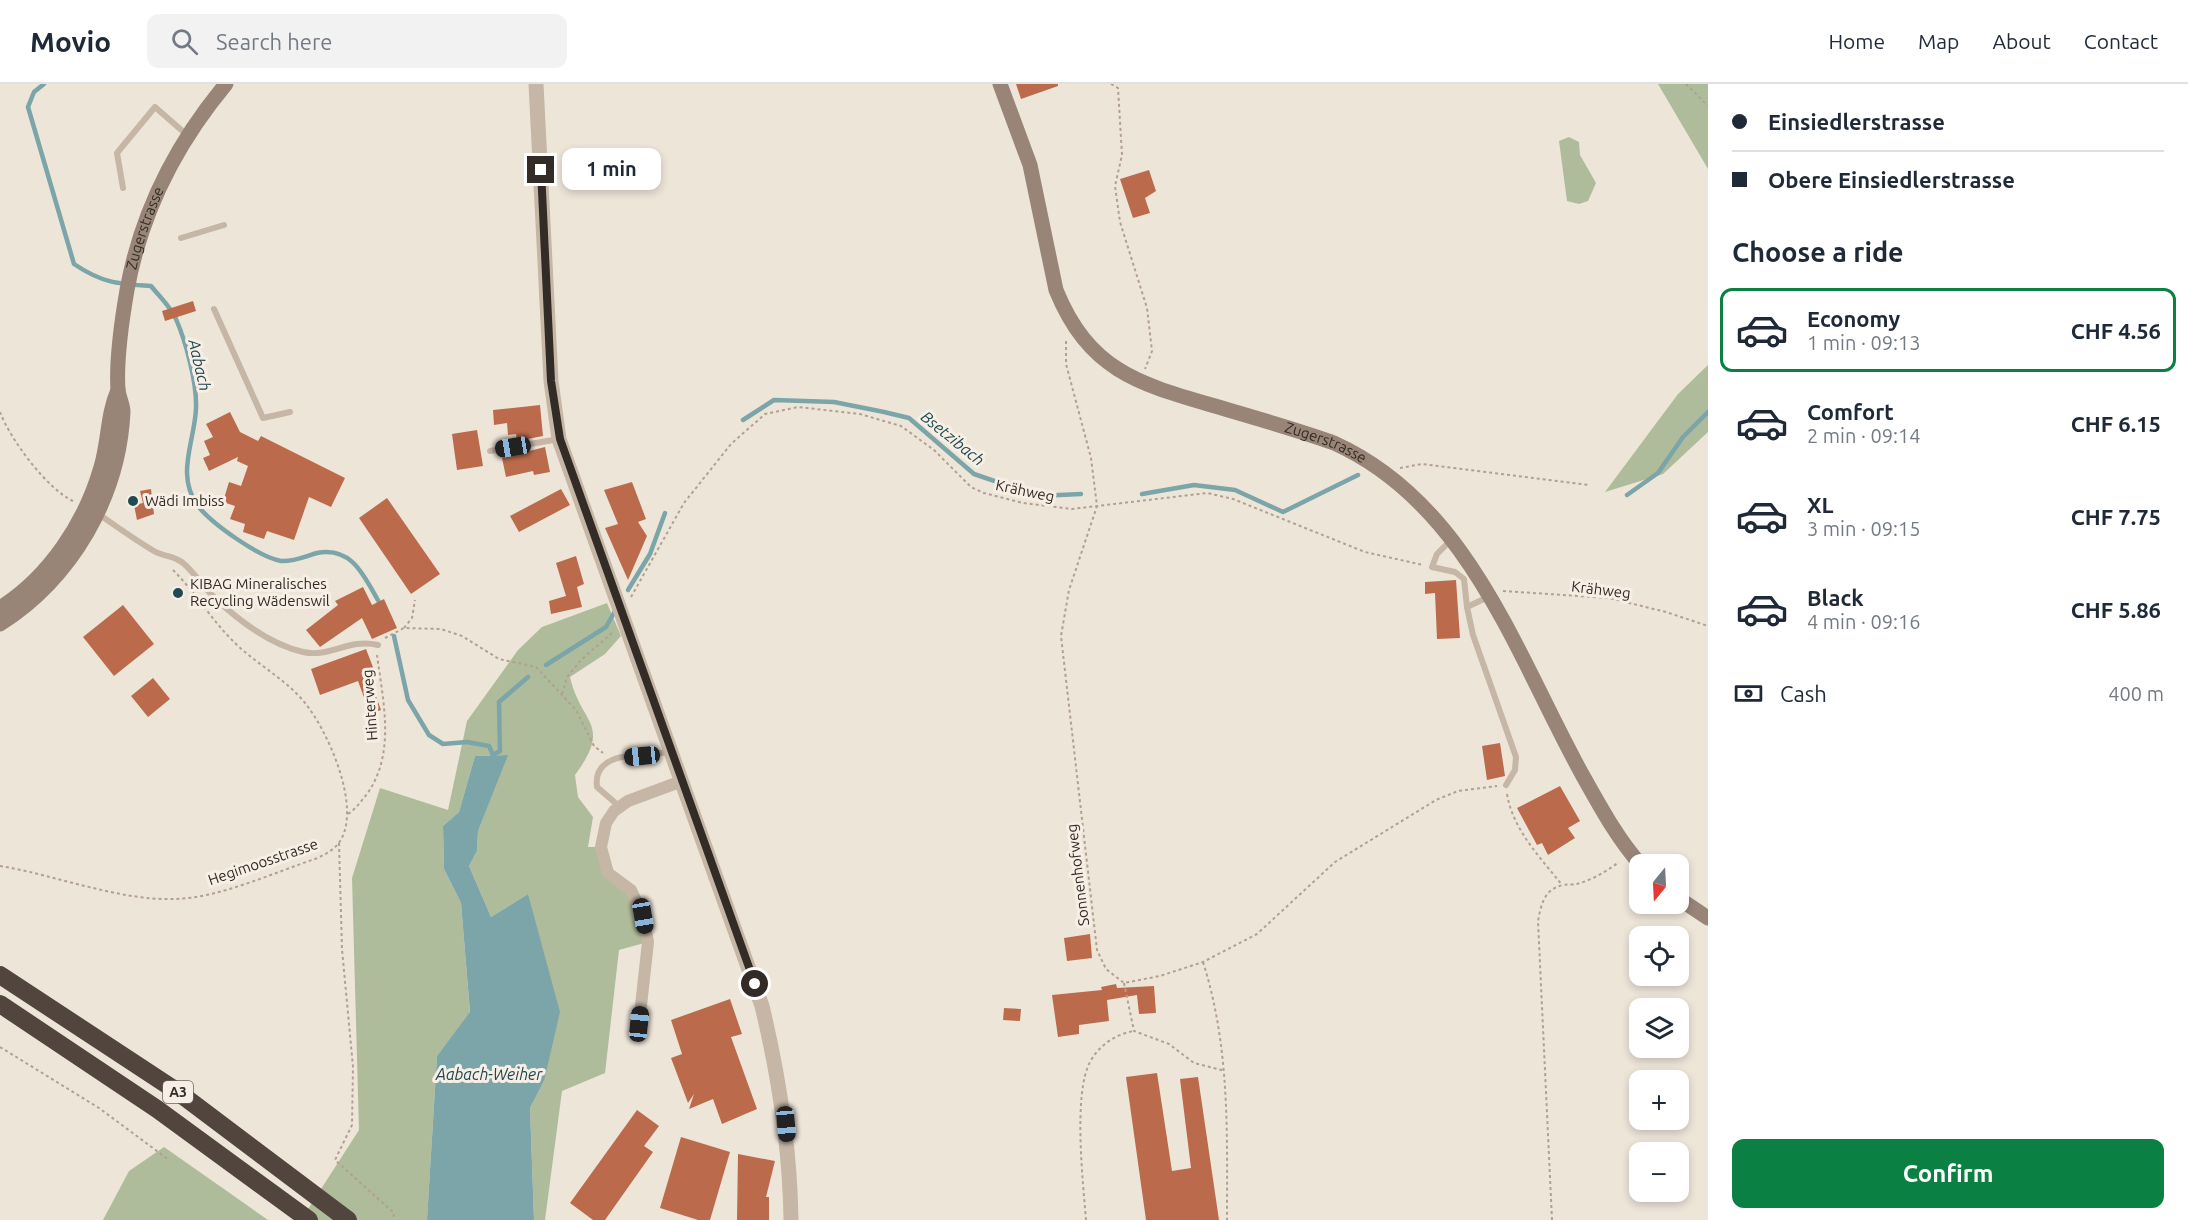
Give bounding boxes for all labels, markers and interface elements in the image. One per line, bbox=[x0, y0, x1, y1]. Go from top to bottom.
search box bbox=[147, 14, 567, 68]
icon: search bbox=[168, 25, 201, 58]
text: Movio bbox=[30, 26, 111, 57]
text: Search here bbox=[216, 29, 332, 54]
text: Home bbox=[1828, 29, 1885, 53]
text: Map bbox=[1918, 29, 1959, 53]
text: About bbox=[1992, 29, 2051, 53]
text: Contact bbox=[2084, 29, 2158, 53]
text: Einsiedlerstrasse bbox=[1768, 109, 1945, 134]
callout: 1 min bbox=[562, 149, 661, 191]
route end bbox=[527, 156, 554, 183]
text: 1 min bbox=[586, 157, 637, 180]
text: Obere Einsiedlerstrasse bbox=[1768, 167, 2015, 192]
street label: Zugerstrasse bbox=[123, 184, 167, 271]
text: Choose a ride bbox=[1732, 237, 1904, 267]
icon: car bbox=[1735, 303, 1789, 357]
text: Economy bbox=[1807, 306, 1900, 331]
text: CHF 4.56 bbox=[2071, 318, 2161, 343]
text: 1 min · 09:13 bbox=[1807, 331, 1921, 354]
water label: Aabach bbox=[185, 336, 215, 393]
icon: car bbox=[1735, 396, 1789, 450]
text: Comfort bbox=[1807, 399, 1894, 424]
water label: Bsetzibach bbox=[918, 407, 988, 469]
text: CHF 6.15 bbox=[2071, 411, 2161, 436]
street label: Zugerstrasse bbox=[1283, 418, 1370, 466]
text: 2 min · 09:14 bbox=[1807, 424, 1921, 447]
car bbox=[494, 435, 532, 459]
street label: Krähweg bbox=[994, 476, 1056, 505]
icon: car bbox=[1735, 489, 1789, 543]
place label: Wädi Imbiss bbox=[145, 492, 224, 509]
text: XL bbox=[1807, 492, 1834, 517]
marker: Wädi Imbiss bbox=[126, 494, 140, 508]
text: CHF 7.75 bbox=[2071, 504, 2161, 529]
text: 3 min · 09:15 bbox=[1807, 517, 1921, 540]
place label: KIBAG Mineralisches Recycling Wädenswil bbox=[190, 575, 330, 609]
street label: Krähweg bbox=[1570, 577, 1632, 602]
icon: car bbox=[1735, 582, 1789, 636]
text: Black bbox=[1807, 585, 1864, 610]
marker: KIBAG Mineralisches Recycling Wädenswil bbox=[171, 586, 185, 600]
text: CHF 5.86 bbox=[2071, 597, 2161, 622]
text: 4 min · 09:16 bbox=[1807, 610, 1921, 633]
street label: Hinterweg bbox=[359, 669, 380, 741]
icon: cash bbox=[1732, 677, 1765, 710]
text: Cash bbox=[1780, 681, 1827, 706]
text: 400 m bbox=[2108, 682, 2164, 705]
car bbox=[623, 745, 661, 767]
street label: Sonnenhofweg bbox=[1063, 823, 1092, 927]
street label: Hegimoosstrasse bbox=[206, 835, 320, 888]
north arrow bbox=[1629, 854, 1689, 914]
map controls bbox=[1629, 854, 1689, 1202]
car bbox=[631, 897, 655, 935]
button: locate bbox=[1629, 926, 1689, 986]
route start bbox=[741, 970, 768, 997]
button: layers bbox=[1629, 998, 1689, 1058]
car bbox=[628, 1005, 650, 1043]
water label: Aabach-Weiher bbox=[435, 1065, 543, 1083]
button: + bbox=[1629, 1070, 1689, 1130]
road number: A3 bbox=[163, 1081, 193, 1103]
car bbox=[775, 1105, 797, 1143]
button: Confirm bbox=[1732, 1139, 2164, 1208]
button: − bbox=[1629, 1142, 1689, 1202]

